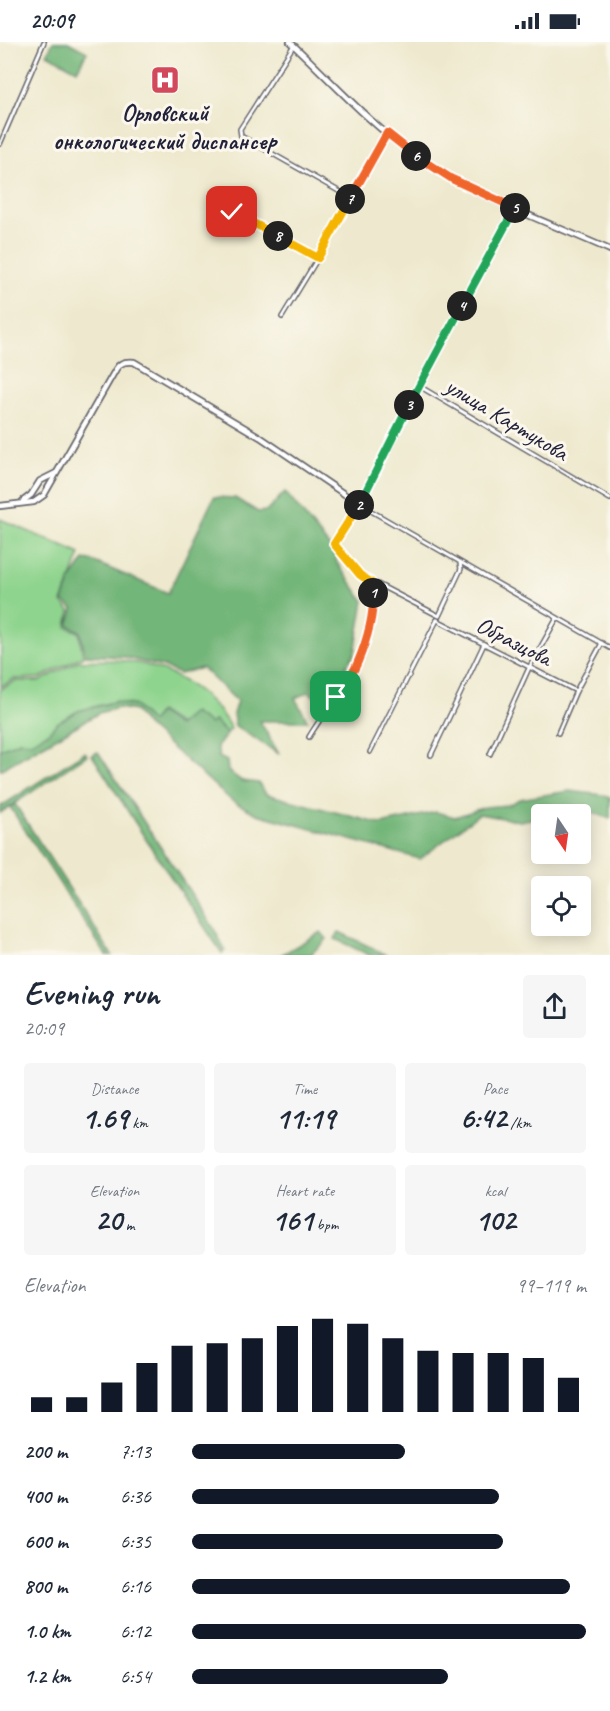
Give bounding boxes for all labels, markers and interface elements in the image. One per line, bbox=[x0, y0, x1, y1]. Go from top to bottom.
text: 20:09 bbox=[30, 7, 74, 35]
hospital icon: Орловский онкологический диспансер bbox=[149, 64, 181, 96]
place label: Орловский онкологический диспансер bbox=[53, 98, 279, 156]
pin: 6 bbox=[401, 141, 431, 171]
text: 6 bbox=[412, 146, 420, 166]
pin: 7 bbox=[335, 184, 365, 214]
pin bbox=[206, 186, 257, 237]
text: 7 bbox=[346, 189, 354, 209]
pin: 5 bbox=[500, 193, 530, 223]
icon: check bbox=[215, 195, 248, 228]
text: 5 bbox=[512, 198, 518, 218]
pin: 8 bbox=[263, 221, 293, 251]
text: 8 bbox=[274, 226, 282, 246]
pin: 4 bbox=[447, 291, 477, 321]
text: 4 bbox=[458, 296, 466, 316]
street label: улица Картукова bbox=[438, 370, 575, 468]
pin: 3 bbox=[394, 390, 424, 420]
text: 3 bbox=[405, 395, 413, 415]
pin: 2 bbox=[344, 490, 374, 520]
text: 2 bbox=[355, 495, 363, 515]
pin: 1 bbox=[358, 578, 388, 608]
text: 1 bbox=[369, 583, 377, 603]
street label: Образцова bbox=[471, 609, 559, 674]
pin bbox=[310, 671, 361, 722]
icon: arrive bbox=[319, 680, 352, 713]
north arrow bbox=[531, 804, 591, 864]
map controls bbox=[531, 804, 591, 936]
button: locate bbox=[531, 876, 591, 936]
text: Evening run bbox=[24, 972, 159, 1014]
button: share bbox=[523, 975, 586, 1038]
text: 20:09 bbox=[24, 1016, 64, 1041]
text: Distance bbox=[91, 1079, 139, 1099]
text: Time bbox=[293, 1079, 317, 1099]
text: Pace bbox=[483, 1079, 508, 1099]
text: 1.69 bbox=[82, 1099, 128, 1137]
text: 11:19 bbox=[275, 1099, 335, 1137]
text: 6:42 bbox=[459, 1099, 506, 1137]
text: km bbox=[128, 1113, 148, 1133]
text: /km bbox=[506, 1113, 531, 1133]
text: Elevation bbox=[90, 1181, 139, 1201]
text: Heart rate bbox=[276, 1181, 334, 1201]
text: kcal bbox=[485, 1181, 506, 1201]
text: 20 bbox=[95, 1201, 122, 1239]
text: 161 bbox=[272, 1201, 313, 1239]
text: 102 bbox=[475, 1201, 516, 1239]
text: m bbox=[122, 1215, 135, 1235]
text: bpm bbox=[313, 1215, 338, 1235]
text: Elevation bbox=[24, 1273, 86, 1298]
text: 99–119 m bbox=[516, 1273, 586, 1298]
text: 200 m bbox=[24, 1439, 67, 1464]
text: 7:13 bbox=[120, 1439, 151, 1464]
text: 400 m bbox=[24, 1484, 67, 1509]
text: 6:36 bbox=[120, 1484, 151, 1509]
text: 600 m bbox=[24, 1529, 68, 1554]
text: 6:35 bbox=[120, 1529, 151, 1554]
text: 800 m bbox=[24, 1574, 67, 1599]
text: 6:16 bbox=[120, 1574, 151, 1599]
text: 1.0 km bbox=[24, 1619, 71, 1644]
text: 6:12 bbox=[120, 1619, 151, 1644]
text: 1.2 km bbox=[24, 1664, 71, 1689]
text: 6:54 bbox=[120, 1664, 151, 1689]

